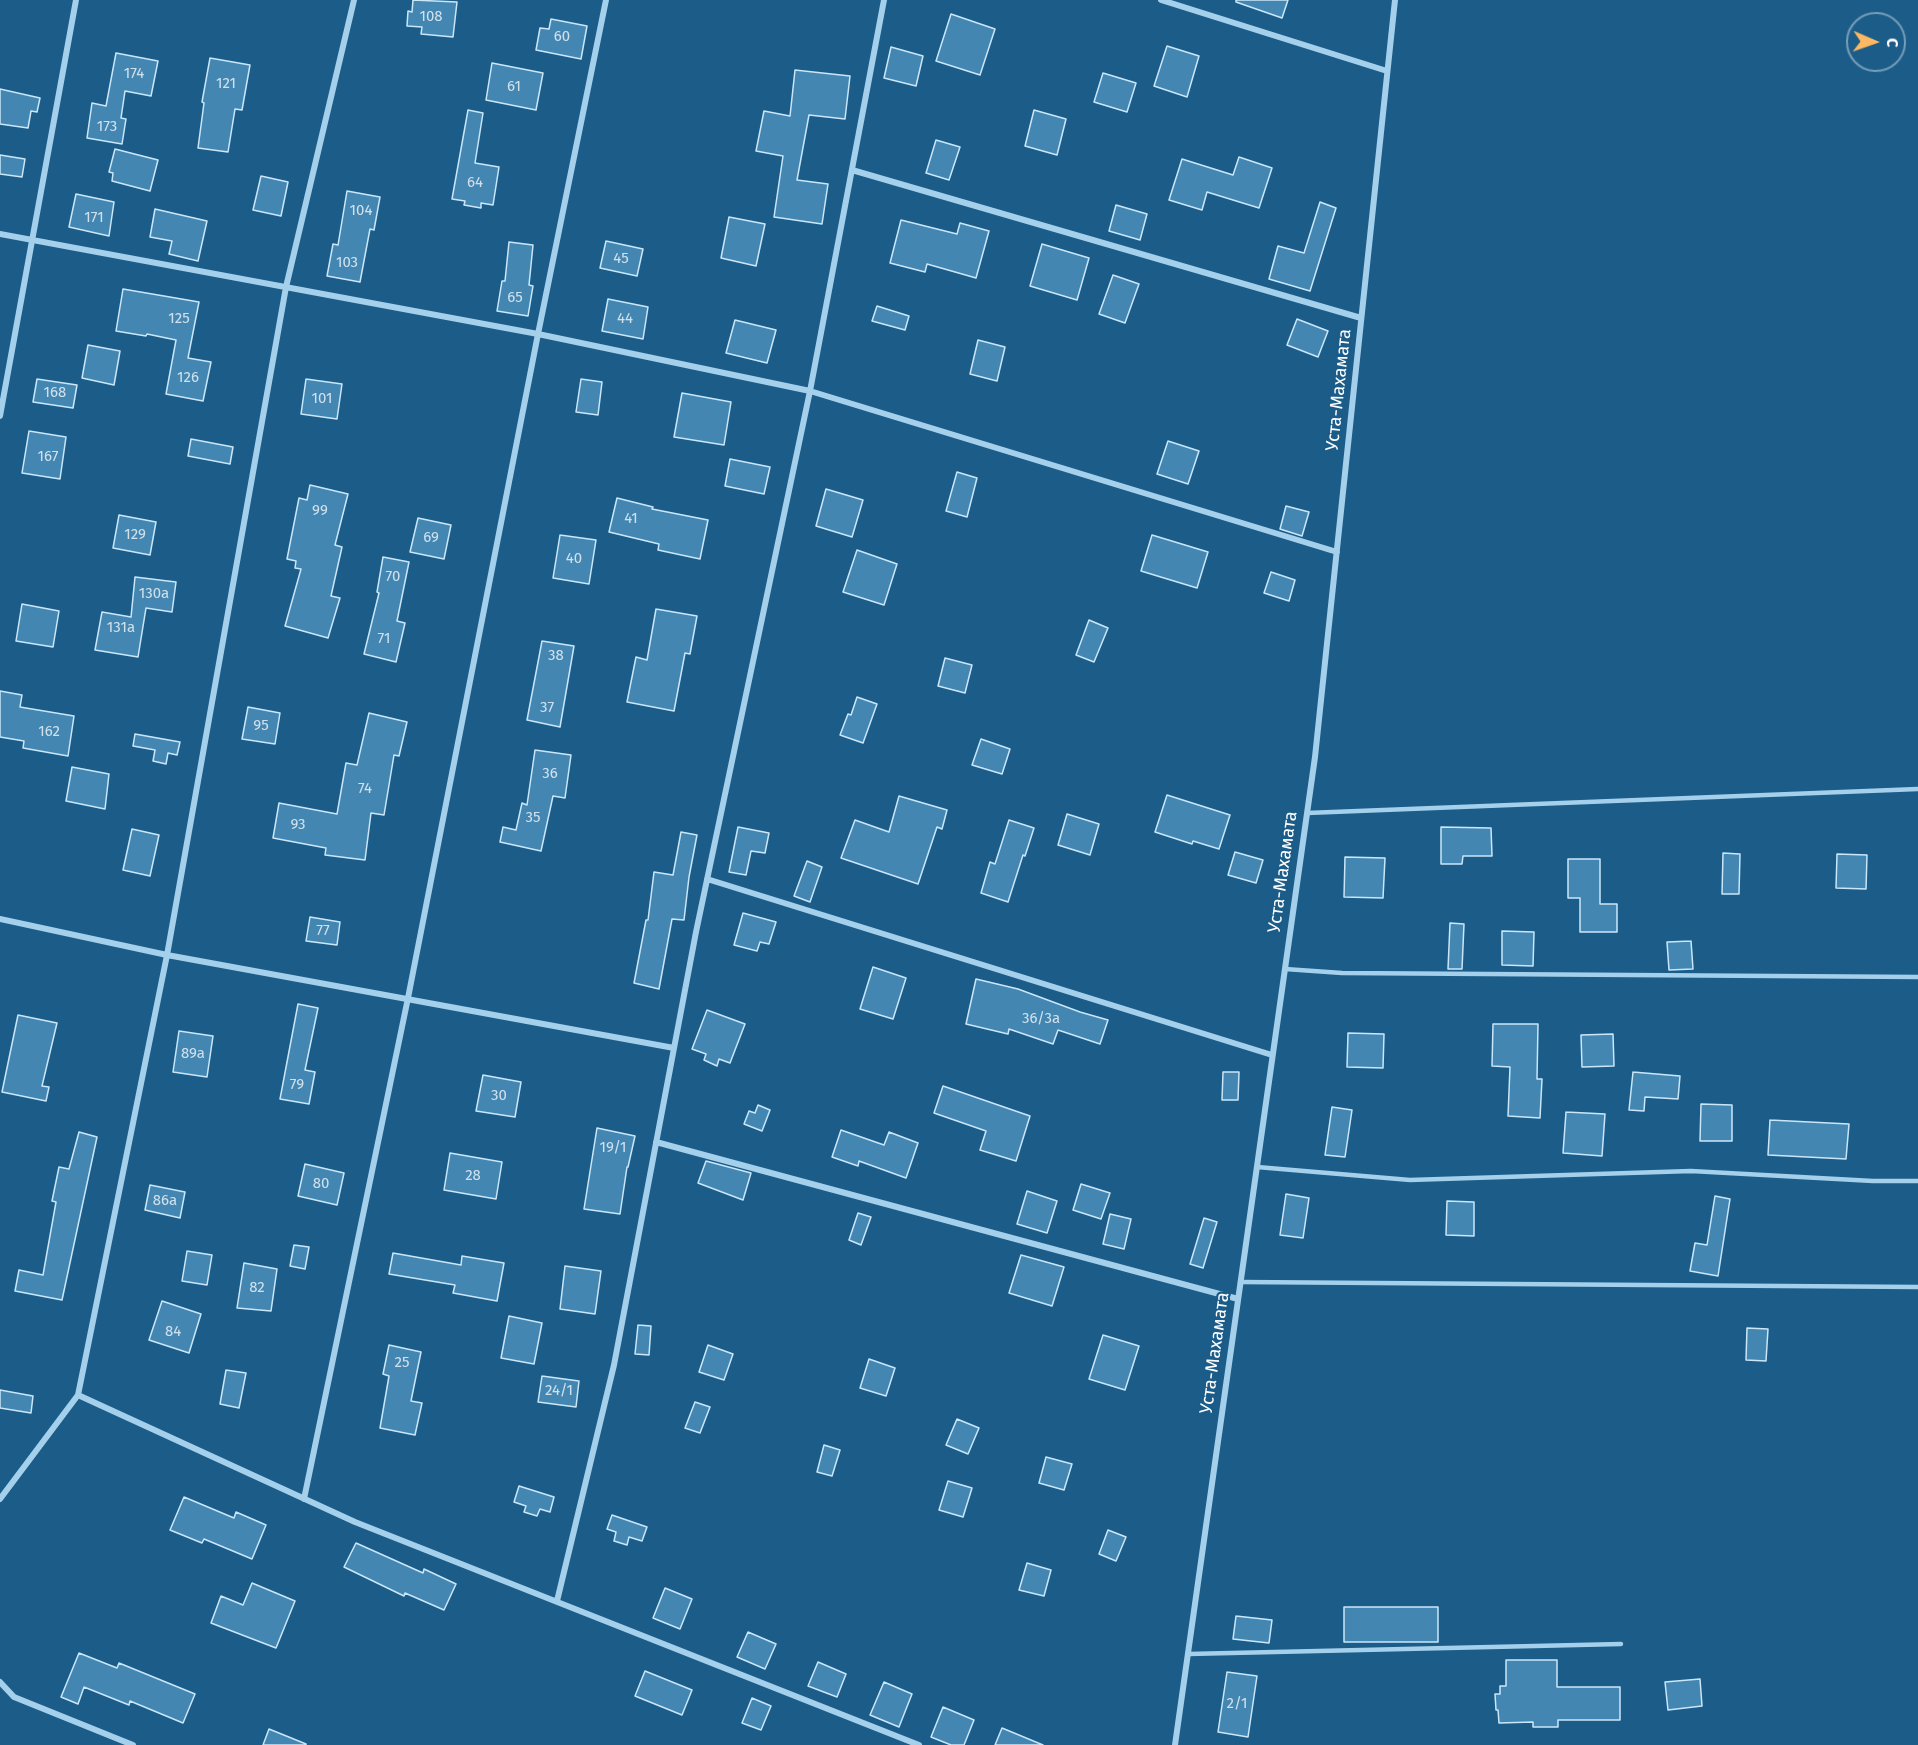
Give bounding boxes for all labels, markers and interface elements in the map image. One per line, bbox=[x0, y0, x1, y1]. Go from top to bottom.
house number: 108 bbox=[419, 8, 443, 26]
north arrow bbox=[1846, 12, 1906, 72]
house number: 60 bbox=[554, 28, 570, 46]
text: С bbox=[1883, 38, 1902, 47]
house number: 174 bbox=[124, 65, 144, 83]
house number: 121 bbox=[216, 75, 236, 93]
house number: 61 bbox=[507, 78, 521, 96]
house number: 173 bbox=[97, 118, 117, 136]
house number: 64 bbox=[467, 174, 483, 192]
house number: 104 bbox=[350, 202, 372, 220]
house number: 171 bbox=[84, 209, 104, 227]
house number: 45 bbox=[613, 250, 629, 268]
house number: 103 bbox=[336, 254, 358, 272]
house number: 65 bbox=[507, 289, 523, 307]
house number: 125 bbox=[168, 310, 190, 328]
house number: 44 bbox=[617, 310, 633, 328]
street label: Уста-Махамата bbox=[1322, 328, 1356, 452]
house number: 126 bbox=[177, 369, 199, 387]
house number: 168 bbox=[44, 384, 66, 402]
house number: 101 bbox=[312, 390, 332, 408]
house number: 167 bbox=[38, 448, 58, 466]
house number: 99 bbox=[312, 502, 328, 520]
house number: 41 bbox=[624, 510, 638, 528]
house number: 129 bbox=[124, 526, 146, 544]
house number: 69 bbox=[423, 529, 439, 547]
house number: 40 bbox=[566, 550, 582, 568]
house number: 70 bbox=[386, 568, 400, 586]
house number: 130а bbox=[139, 585, 169, 603]
house number: 131а bbox=[107, 619, 135, 637]
house number: 71 bbox=[378, 630, 390, 648]
house number: 38 bbox=[548, 647, 564, 665]
house number: 37 bbox=[540, 699, 554, 717]
house number: 95 bbox=[253, 717, 269, 735]
house number: 162 bbox=[38, 723, 60, 741]
house number: 36 bbox=[542, 765, 558, 783]
house number: 74 bbox=[358, 780, 372, 798]
house number: 35 bbox=[526, 809, 540, 827]
street label: Уста-Махамата bbox=[1264, 810, 1302, 934]
house number: 93 bbox=[290, 816, 306, 834]
house number: 77 bbox=[316, 922, 330, 940]
house number: 36/3а bbox=[1022, 1010, 1060, 1028]
house number: 89а bbox=[181, 1045, 205, 1063]
house number: 79 bbox=[290, 1076, 304, 1094]
house number: 30 bbox=[491, 1087, 507, 1105]
house number: 19/1 bbox=[599, 1139, 627, 1157]
house number: 28 bbox=[465, 1167, 481, 1185]
house number: 80 bbox=[313, 1175, 329, 1193]
house number: 86а bbox=[153, 1192, 177, 1210]
house number: 82 bbox=[249, 1279, 265, 1297]
street label: Уста-Махамата bbox=[1196, 1291, 1234, 1415]
house number: 84 bbox=[165, 1323, 181, 1341]
house number: 25 bbox=[395, 1354, 409, 1372]
house number: 24/1 bbox=[545, 1382, 573, 1400]
house number: 2/1 bbox=[1227, 1695, 1247, 1713]

